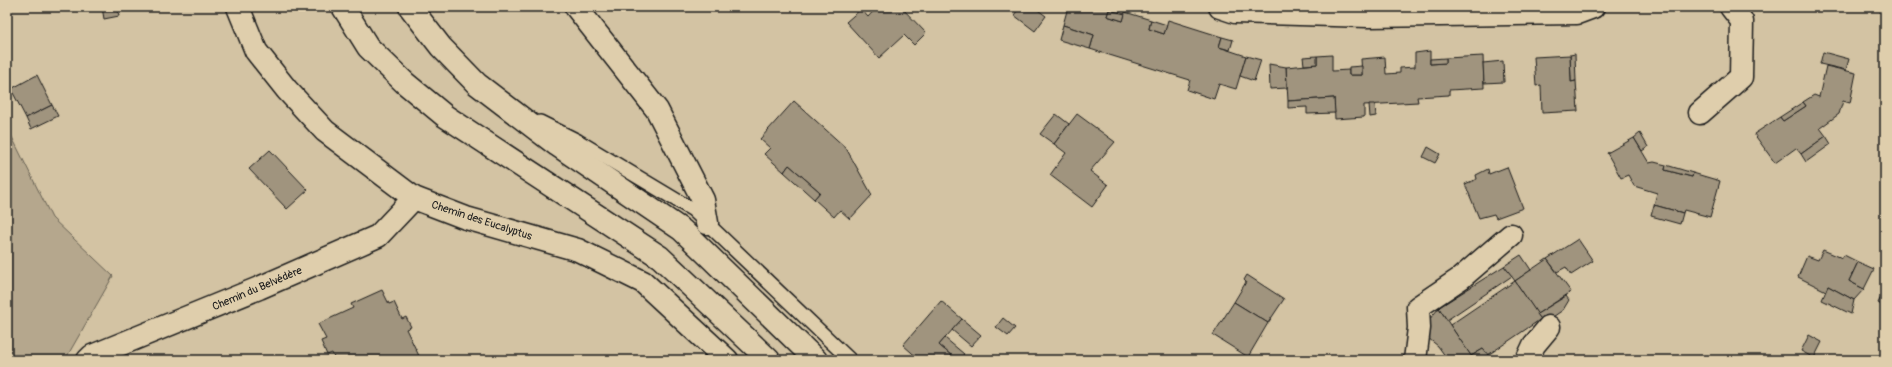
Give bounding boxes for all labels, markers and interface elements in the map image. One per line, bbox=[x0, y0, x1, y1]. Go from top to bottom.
street label: Chemin des Eucalyptus bbox=[430, 198, 534, 243]
street label: Chemin du Belvédère bbox=[210, 263, 305, 313]

